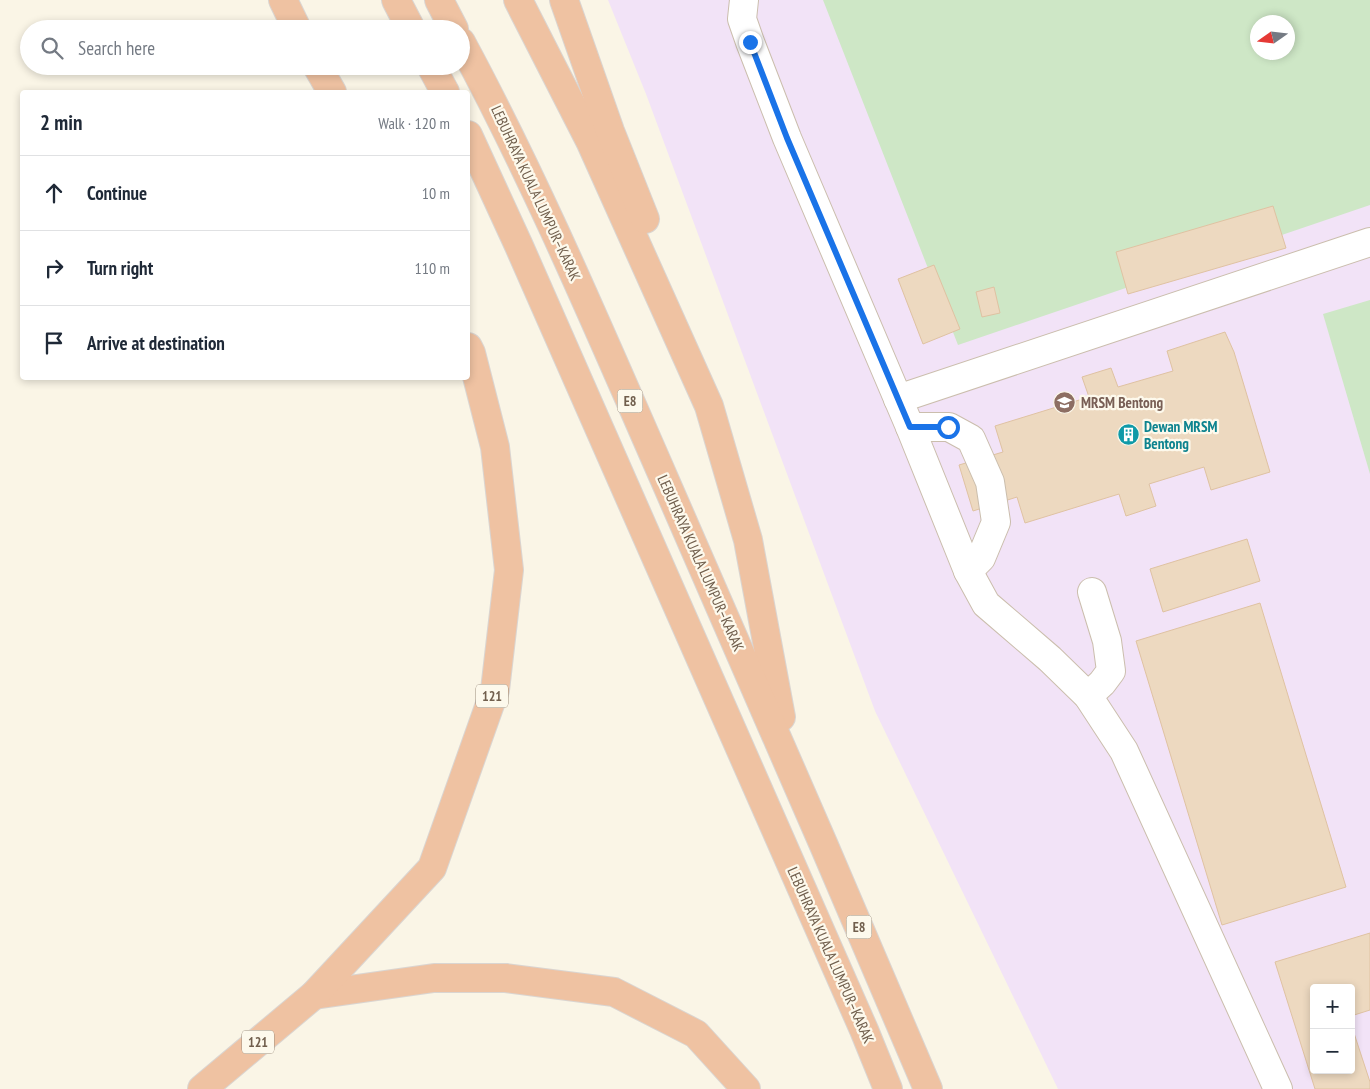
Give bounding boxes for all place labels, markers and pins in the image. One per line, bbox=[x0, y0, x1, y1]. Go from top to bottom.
school or university icon: MRSM Bentong bbox=[1053, 390, 1077, 414]
place label: MRSM Bentong bbox=[1081, 393, 1163, 412]
place label: Dewan MRSM Bentong bbox=[1144, 417, 1217, 453]
building icon: Dewan MRSM Bentong bbox=[1116, 423, 1140, 447]

